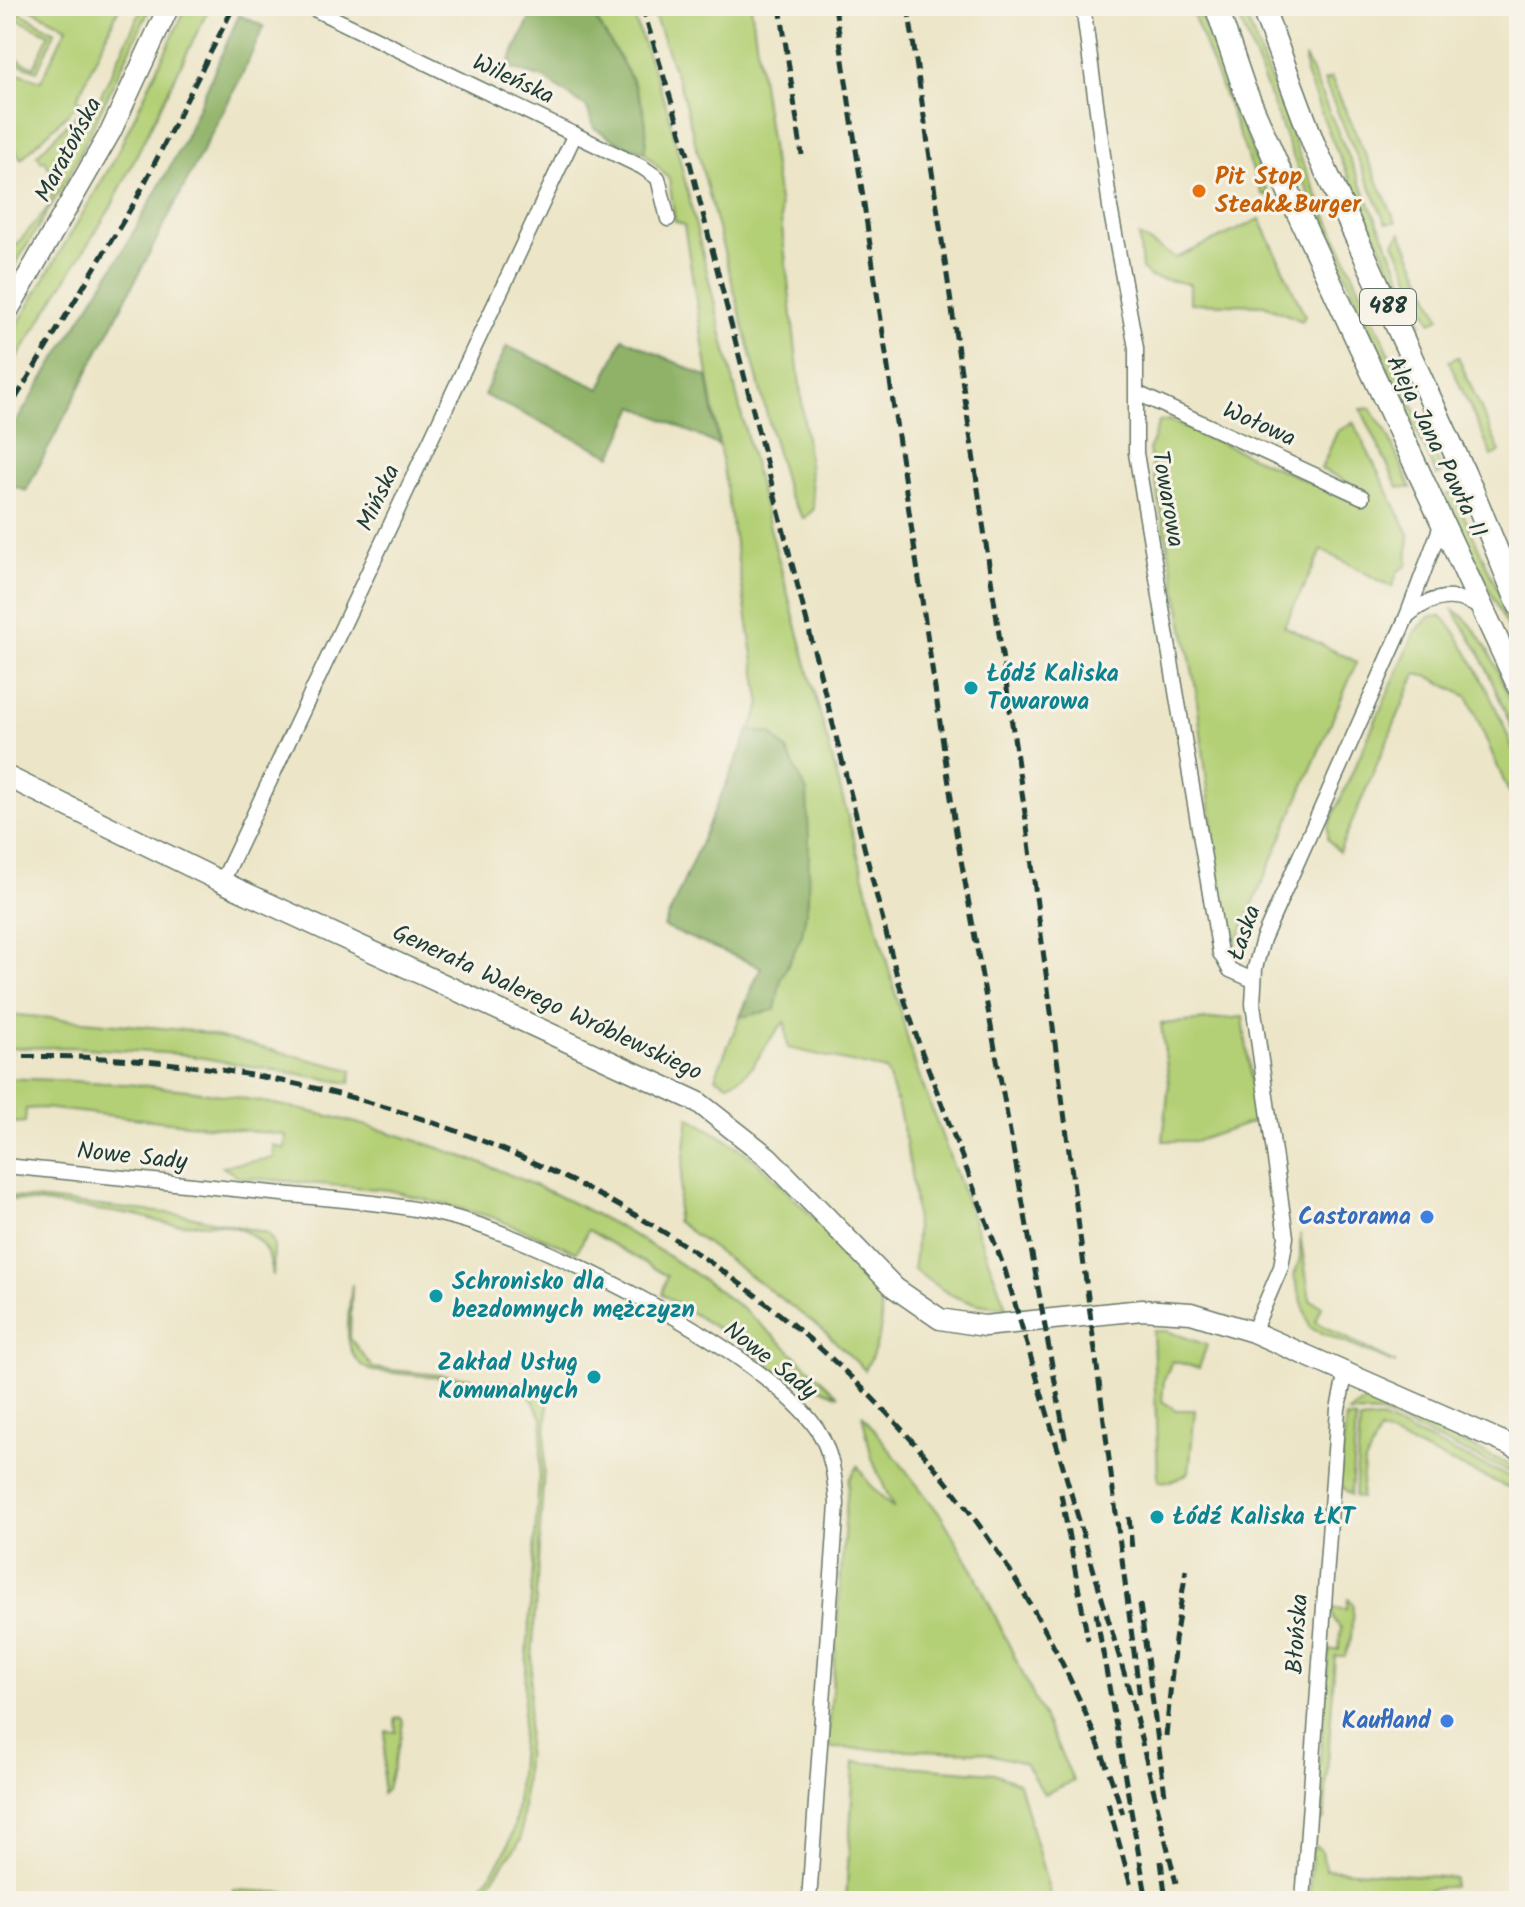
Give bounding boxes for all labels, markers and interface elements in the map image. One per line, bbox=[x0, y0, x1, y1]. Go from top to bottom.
street label: Wileńska bbox=[465, 44, 561, 116]
street label: Maratońska bbox=[25, 90, 113, 210]
place label: Pit Stop Steak&Burger bbox=[1215, 158, 1362, 225]
marker: Pit Stop Steak&Burger bbox=[1190, 182, 1208, 200]
road number: 488 bbox=[1360, 289, 1416, 325]
street label: Aleja Jana Pawła II bbox=[1375, 349, 1497, 545]
street label: Wołowa bbox=[1216, 392, 1302, 458]
street label: Towarowa bbox=[1139, 448, 1195, 550]
street label: Mińska bbox=[347, 458, 411, 538]
place label: Łódź Kaliska Towarowa bbox=[987, 655, 1119, 722]
marker: Łódź Kaliska Towarowa bbox=[962, 679, 980, 697]
street label: Łaska bbox=[1217, 900, 1273, 966]
street label: Generała Walerego Wróblewskiego bbox=[385, 914, 709, 1092]
street label: Nowe Sady bbox=[75, 1132, 190, 1182]
place label: Castorama bbox=[1298, 1198, 1411, 1237]
marker: Castorama bbox=[1418, 1208, 1436, 1226]
place label: Schronisko dla bezdomnych mężczyzn bbox=[452, 1263, 695, 1330]
marker: Schronisko dla bezdomnych mężczyzn bbox=[427, 1287, 445, 1305]
street label: Nowe Sady bbox=[714, 1311, 826, 1411]
place label: Zakład Usług Komunalnych bbox=[437, 1344, 578, 1411]
marker: Zakład Usług Komunalnych bbox=[585, 1368, 603, 1386]
place label: Łódź Kaliska ŁKT bbox=[1173, 1498, 1357, 1537]
marker: Łódź Kaliska ŁKT bbox=[1148, 1508, 1166, 1526]
street label: Błońska bbox=[1276, 1593, 1320, 1675]
place label: Kaufland bbox=[1342, 1702, 1432, 1741]
marker: Kaufland bbox=[1438, 1712, 1456, 1730]

